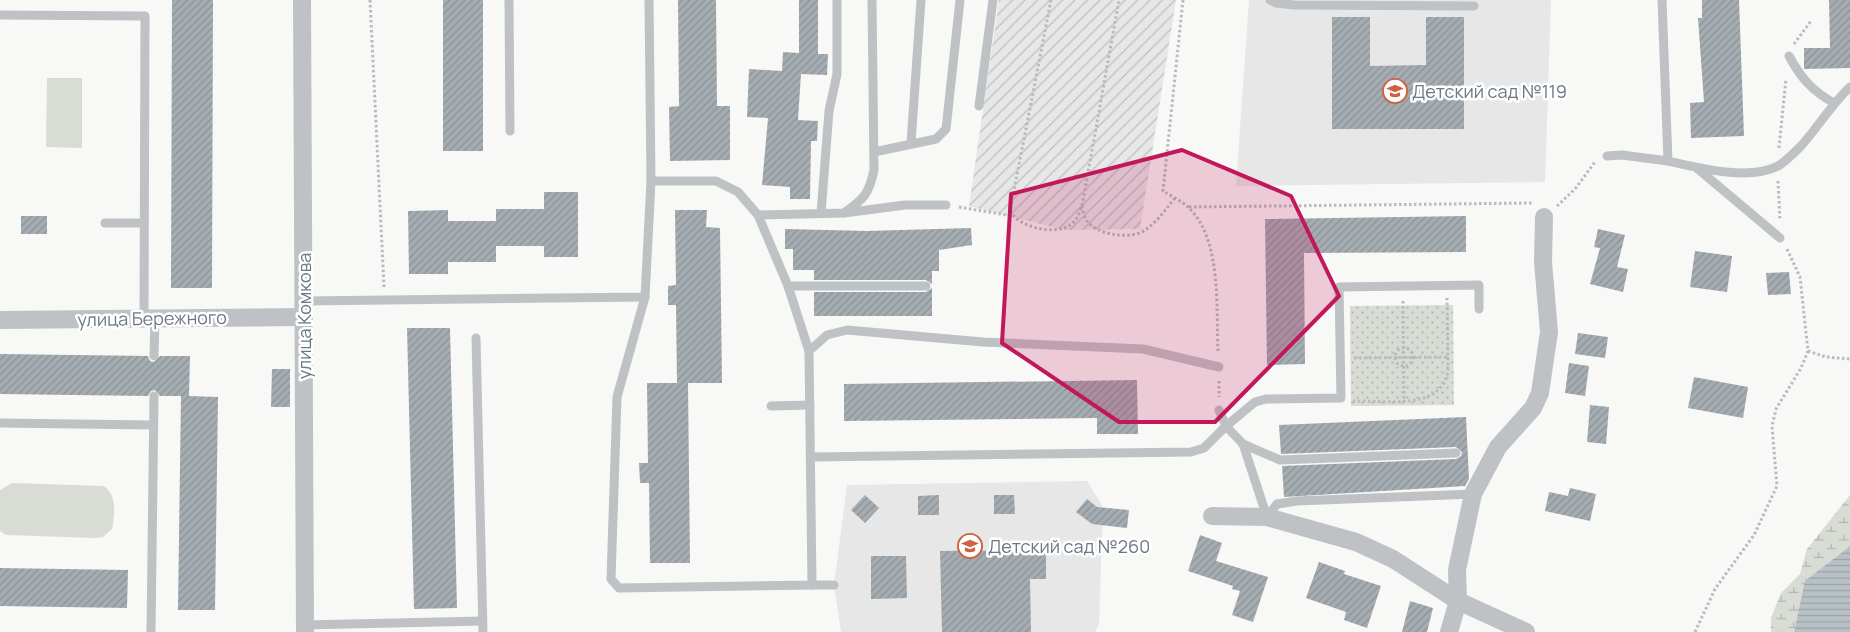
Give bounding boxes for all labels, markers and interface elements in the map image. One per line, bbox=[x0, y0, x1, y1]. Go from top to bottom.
school or university icon: Детский сад №119 bbox=[1382, 78, 1408, 104]
place label: Детский сад №119 bbox=[1412, 79, 1567, 103]
street label: улица Комкова bbox=[292, 253, 316, 379]
street label: улица Бережного bbox=[77, 305, 227, 331]
school or university icon: Детский сад №260 bbox=[957, 533, 983, 559]
place label: Детский сад №260 bbox=[988, 534, 1150, 558]

